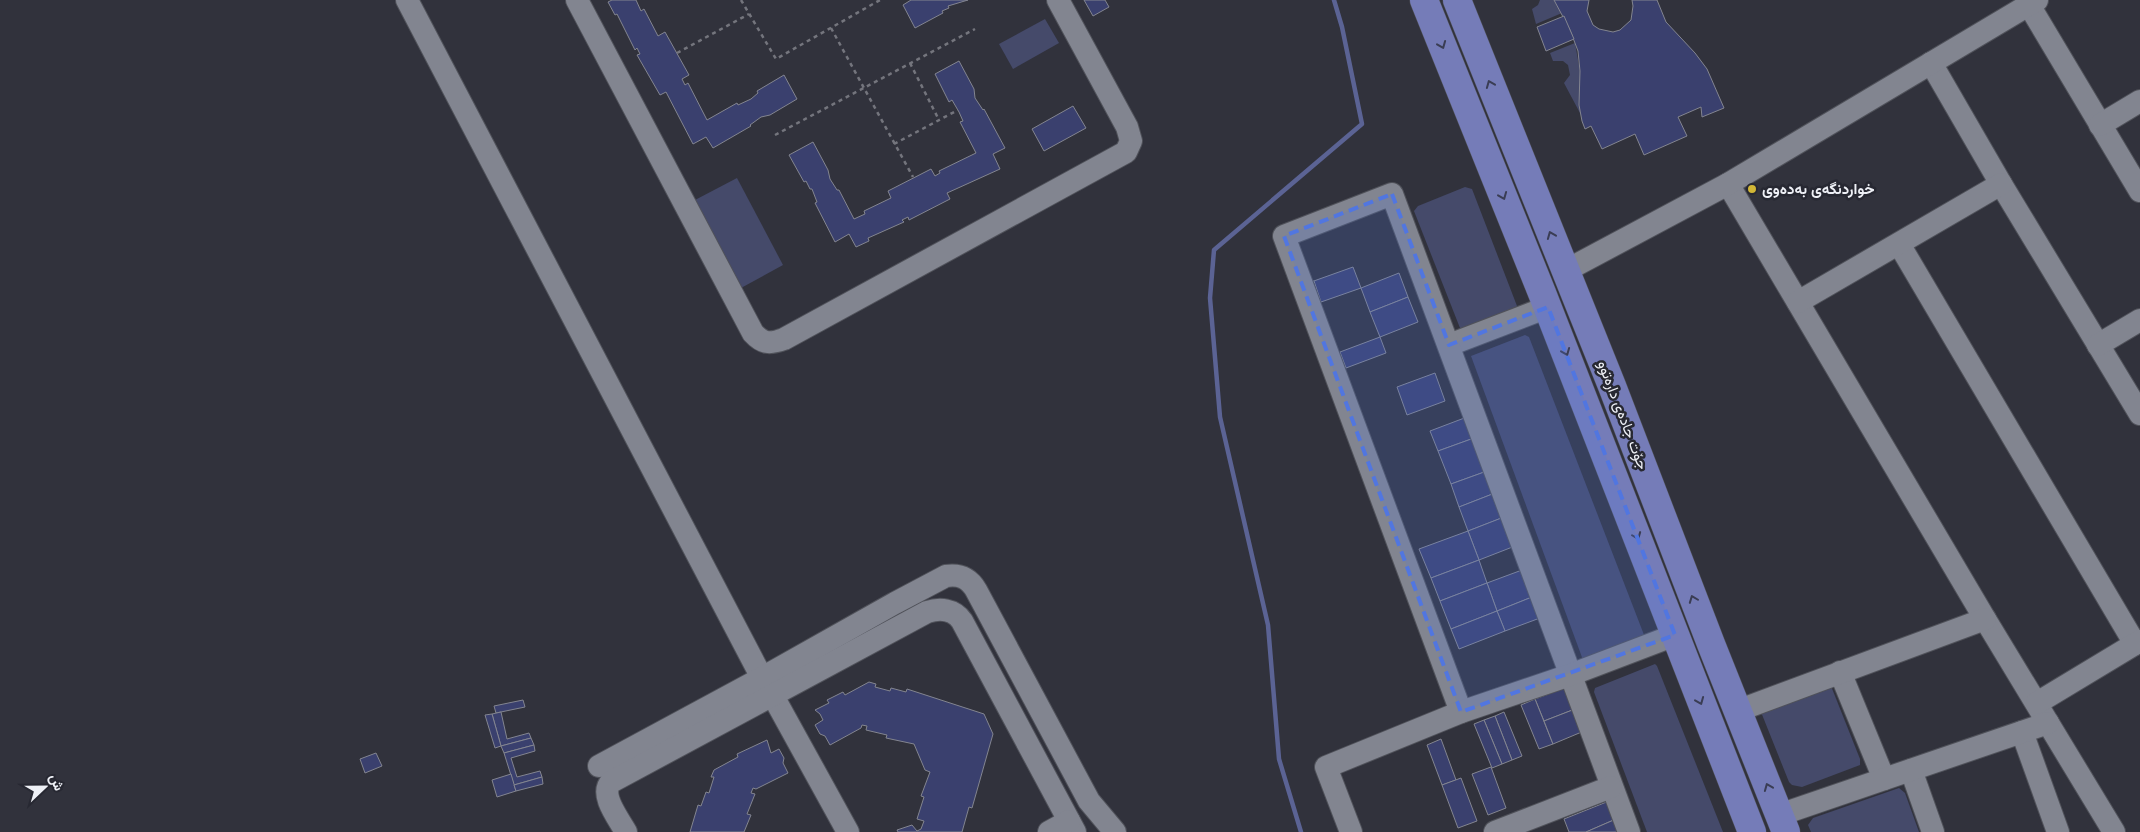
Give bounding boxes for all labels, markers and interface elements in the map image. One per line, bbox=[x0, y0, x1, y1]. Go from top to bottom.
one-way arrow bbox=[1435, 40, 1446, 49]
one-way arrow bbox=[1486, 80, 1497, 89]
place label: خواردنگەی بەدەوی bbox=[1762, 180, 1874, 198]
marker: خواردنگەی بەدەوی bbox=[1746, 183, 1758, 195]
one-way arrow bbox=[1497, 191, 1507, 200]
one-way arrow bbox=[1547, 231, 1557, 240]
one-way arrow bbox=[1559, 347, 1570, 356]
street label: جۆت جادەی دارەتوو bbox=[1593, 358, 1652, 472]
one-way arrow bbox=[1631, 531, 1641, 540]
one-way arrow bbox=[1689, 595, 1700, 604]
one-way arrow bbox=[1694, 696, 1704, 705]
north arrow bbox=[20, 762, 70, 812]
text: ش bbox=[46, 771, 68, 793]
one-way arrow bbox=[1763, 783, 1774, 792]

